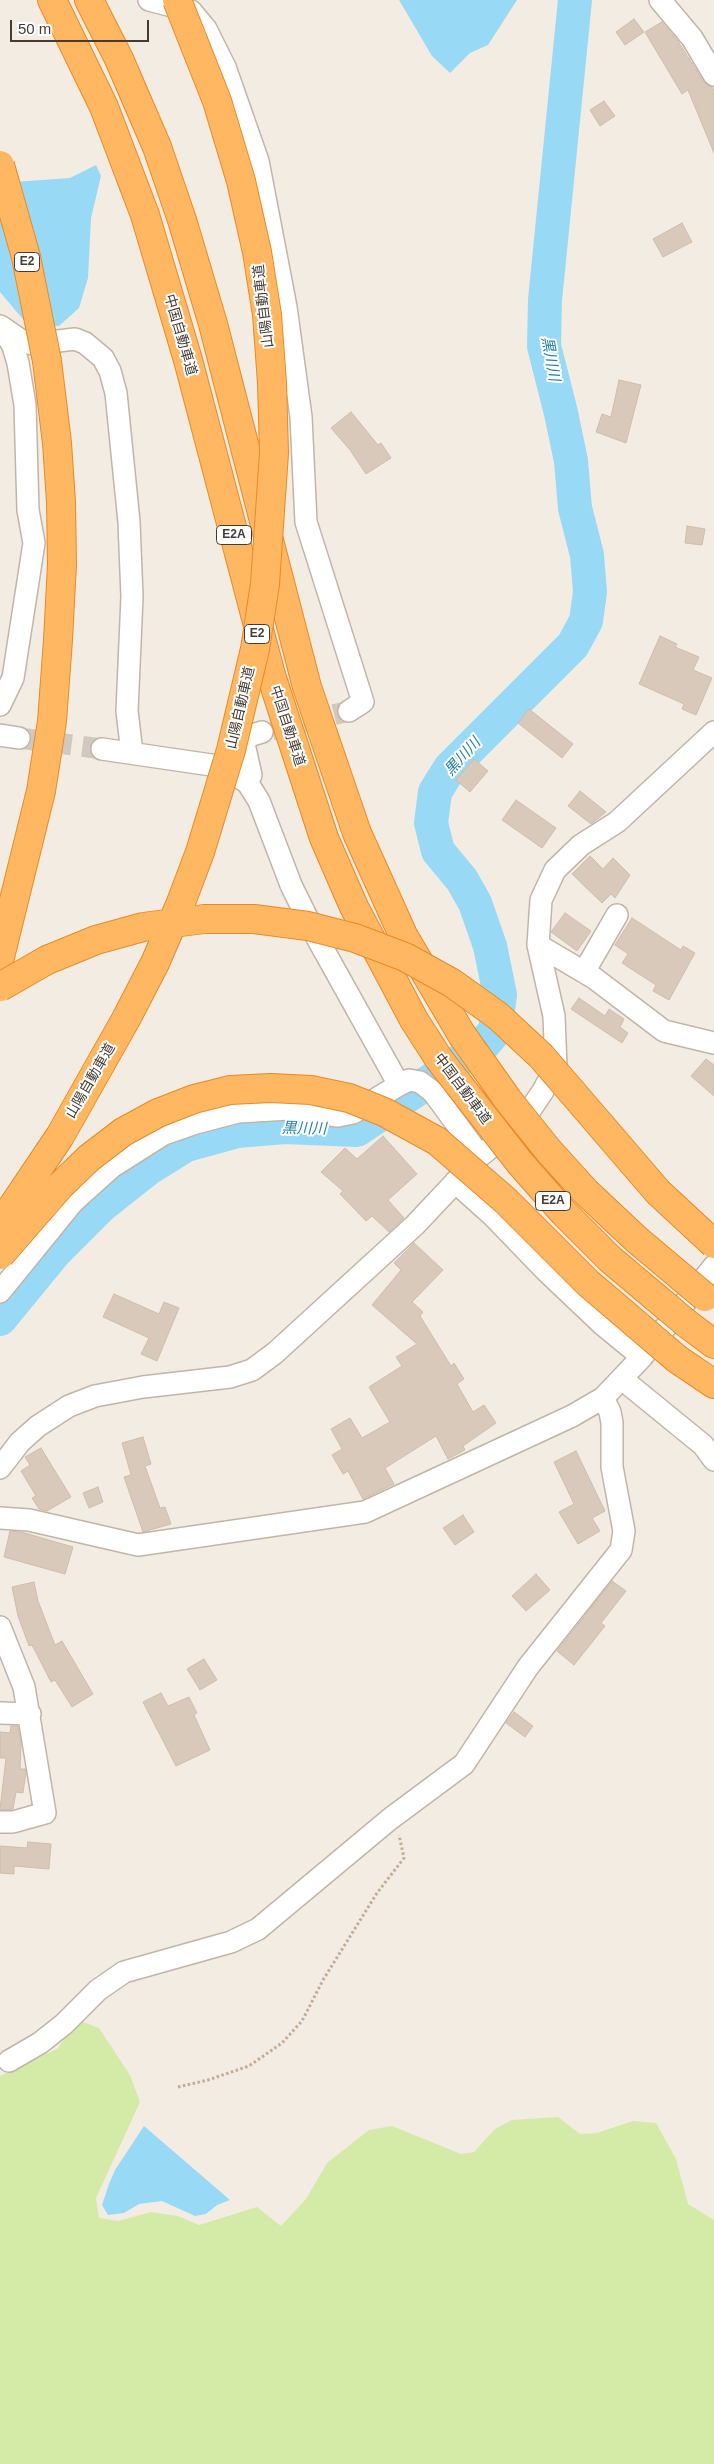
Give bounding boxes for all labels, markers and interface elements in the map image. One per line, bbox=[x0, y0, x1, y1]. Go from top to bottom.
scale bar bbox=[12, 10, 151, 42]
text: 50 m bbox=[18, 20, 51, 37]
road number: E2 bbox=[15, 252, 40, 272]
street label: 山陽自動車道 bbox=[251, 263, 277, 349]
street label: 中国自動車道 bbox=[160, 292, 200, 378]
water label: 黒川川 bbox=[537, 335, 563, 383]
road number: E2A bbox=[216, 526, 252, 544]
road number: E2 bbox=[244, 624, 270, 644]
street label: 山陽自動車道 bbox=[223, 665, 259, 751]
street label: 中国自動車道 bbox=[266, 683, 308, 769]
water label: 黒川川 bbox=[441, 734, 485, 780]
street label: 山陽自動車道 bbox=[63, 1040, 119, 1122]
street label: 中国自動車道 bbox=[430, 1050, 494, 1128]
water label: 黒川川 bbox=[281, 1120, 327, 1138]
road number: E2A bbox=[536, 1192, 570, 1210]

